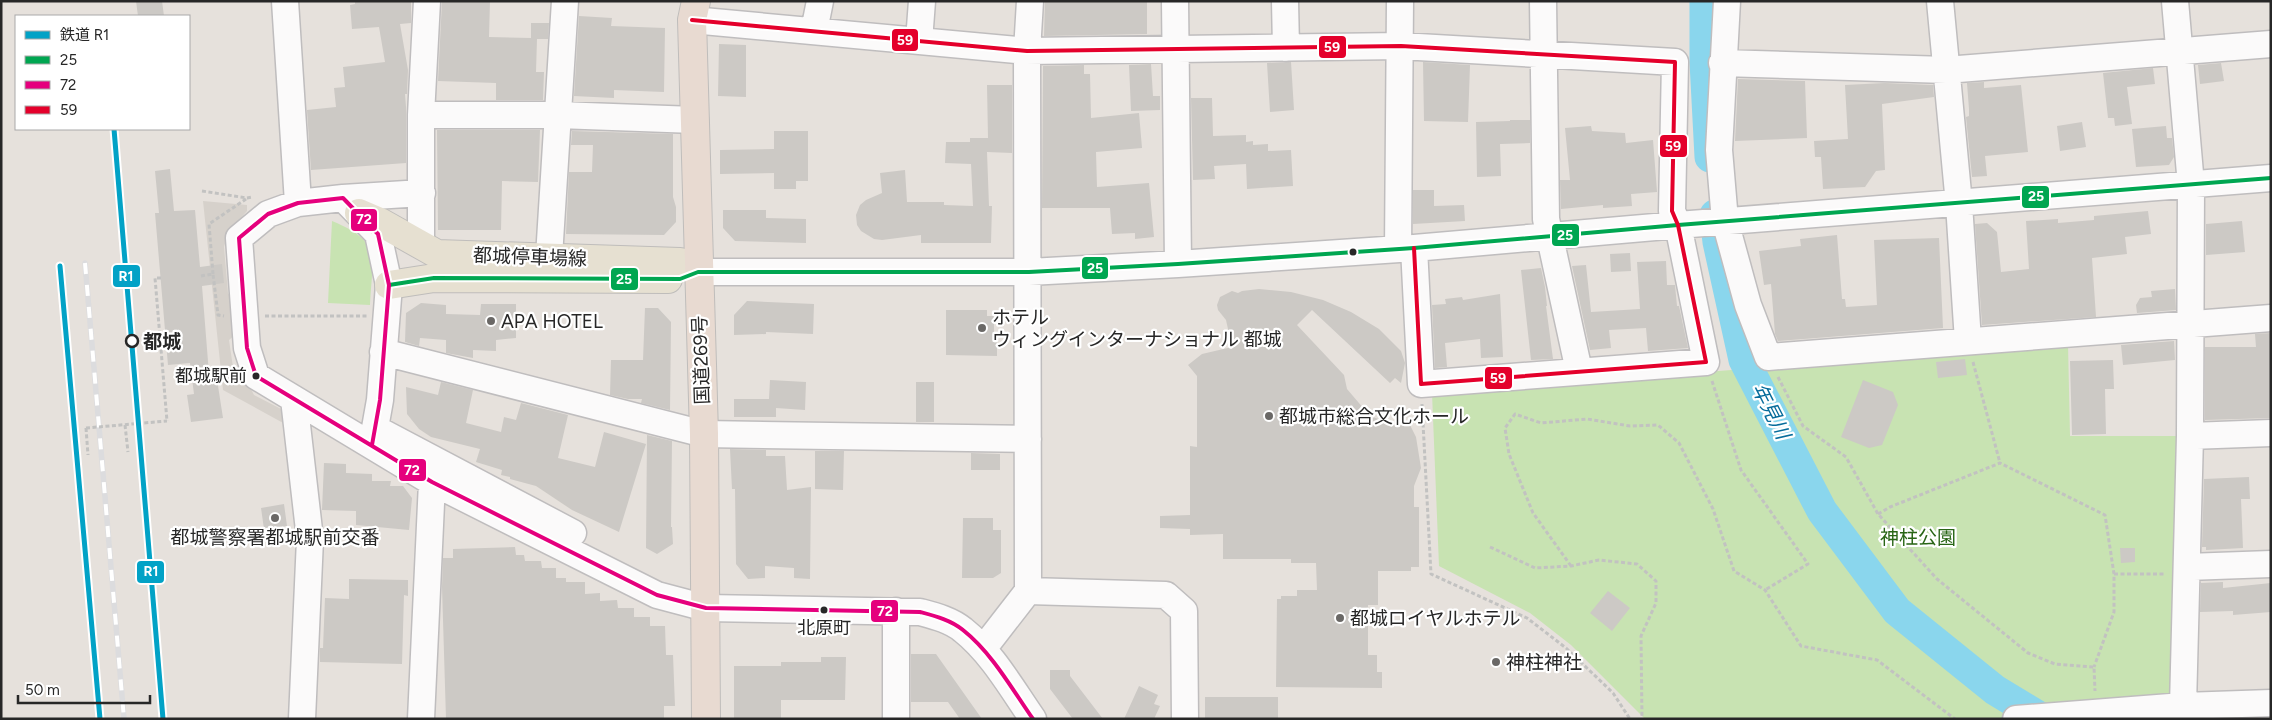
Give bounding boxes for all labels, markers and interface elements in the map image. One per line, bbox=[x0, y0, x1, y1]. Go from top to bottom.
legend bbox=[15, 15, 190, 130]
text: 鉄道 R1 bbox=[60, 26, 109, 44]
line badge: 59 bbox=[891, 28, 919, 52]
text: 59 bbox=[897, 32, 913, 49]
line badge: 59 bbox=[1318, 35, 1347, 59]
text: 59 bbox=[1324, 39, 1340, 56]
text: 25 bbox=[60, 51, 77, 69]
text: 72 bbox=[60, 76, 76, 94]
text: 59 bbox=[60, 101, 77, 119]
line badge: 59 bbox=[1659, 134, 1688, 158]
text: 59 bbox=[1665, 138, 1681, 155]
line badge: 25 bbox=[2021, 185, 2050, 209]
text: 25 bbox=[2028, 188, 2044, 205]
line badge: 72 bbox=[350, 208, 378, 232]
text: 72 bbox=[356, 211, 372, 228]
line badge: 25 bbox=[1551, 223, 1580, 247]
text: 25 bbox=[1557, 227, 1573, 244]
street label: 都城停車場線 bbox=[473, 244, 587, 270]
unlabelled marker bbox=[1348, 247, 1358, 257]
line badge: 25 bbox=[1081, 256, 1109, 280]
text: 25 bbox=[1087, 260, 1103, 277]
line badge: R1 bbox=[112, 264, 141, 288]
line badge: 25 bbox=[610, 267, 639, 291]
text: R1 bbox=[119, 268, 133, 285]
text: 25 bbox=[616, 271, 632, 288]
place label: ホテル ウィングインターナショナル 都城 bbox=[992, 306, 1282, 351]
place label: APA HOTEL bbox=[501, 310, 603, 333]
marker: APA HOTEL bbox=[485, 315, 497, 327]
street label: 国道269号 bbox=[688, 315, 714, 405]
marker: ホテル ウィングインターナショナル 都城 bbox=[976, 322, 988, 334]
place label: 都城 bbox=[143, 330, 181, 353]
marker: 都城 bbox=[125, 334, 139, 348]
place label: 都城駅前 bbox=[175, 365, 247, 387]
line badge: 59 bbox=[1484, 366, 1513, 390]
text: 59 bbox=[1490, 370, 1506, 387]
marker: 都城駅前 bbox=[251, 371, 261, 381]
water label: 年見川 bbox=[1747, 379, 1796, 445]
place label: 都城市総合文化ホール bbox=[1279, 405, 1469, 428]
marker: 都城市総合文化ホール bbox=[1263, 410, 1275, 422]
line badge: 72 bbox=[398, 458, 427, 482]
text: 72 bbox=[404, 462, 420, 479]
marker: 都城警察署都城駅前交番 bbox=[269, 512, 281, 524]
place label: 都城警察署都城駅前交番 bbox=[170, 526, 380, 549]
park label: 神柱公園 bbox=[1880, 526, 1956, 549]
line badge: R1 bbox=[136, 560, 165, 584]
text: R1 bbox=[144, 563, 158, 580]
line badge: 72 bbox=[870, 599, 899, 623]
text: 72 bbox=[877, 603, 893, 620]
marker: 北原町 bbox=[819, 605, 829, 615]
place label: 都城ロイヤルホテル bbox=[1350, 607, 1520, 630]
marker: 都城ロイヤルホテル bbox=[1334, 612, 1346, 624]
place label: 北原町 bbox=[797, 617, 851, 639]
place label: 神柱神社 bbox=[1506, 651, 1582, 674]
marker: 神柱神社 bbox=[1490, 656, 1502, 668]
scale bar bbox=[18, 672, 150, 704]
text: 50 m bbox=[25, 681, 60, 699]

